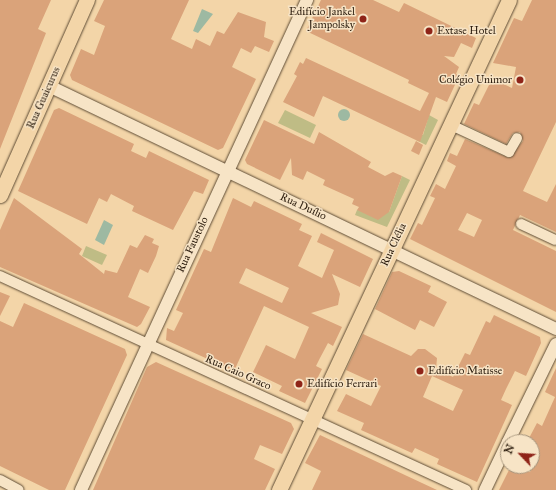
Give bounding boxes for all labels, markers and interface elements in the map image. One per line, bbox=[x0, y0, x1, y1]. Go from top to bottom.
place label: Edifício Jankel Jampolsky bbox=[289, 6, 355, 32]
marker: Edifício Jankel Jampolsky bbox=[358, 14, 368, 24]
place label: Extase Hotel bbox=[437, 24, 496, 38]
marker: Extase Hotel bbox=[424, 26, 434, 36]
street label: Rua Guaicurus bbox=[24, 65, 64, 131]
place label: Colégio Unimor bbox=[439, 73, 512, 87]
marker: Colégio Unimor bbox=[515, 75, 525, 85]
street label: Rua Duílio bbox=[278, 191, 328, 223]
street label: Rua Faustolo bbox=[174, 215, 212, 275]
street label: Rua Clélia bbox=[378, 221, 410, 269]
street label: Rua Caio Graco bbox=[203, 353, 273, 393]
place label: Edifício Matisse bbox=[428, 364, 502, 378]
marker: Edifício Matisse bbox=[415, 366, 425, 376]
place label: Edifício Ferrari bbox=[307, 377, 377, 391]
marker: Edifício Ferrari bbox=[294, 379, 304, 389]
north arrow bbox=[500, 434, 540, 474]
text: N bbox=[502, 442, 517, 456]

